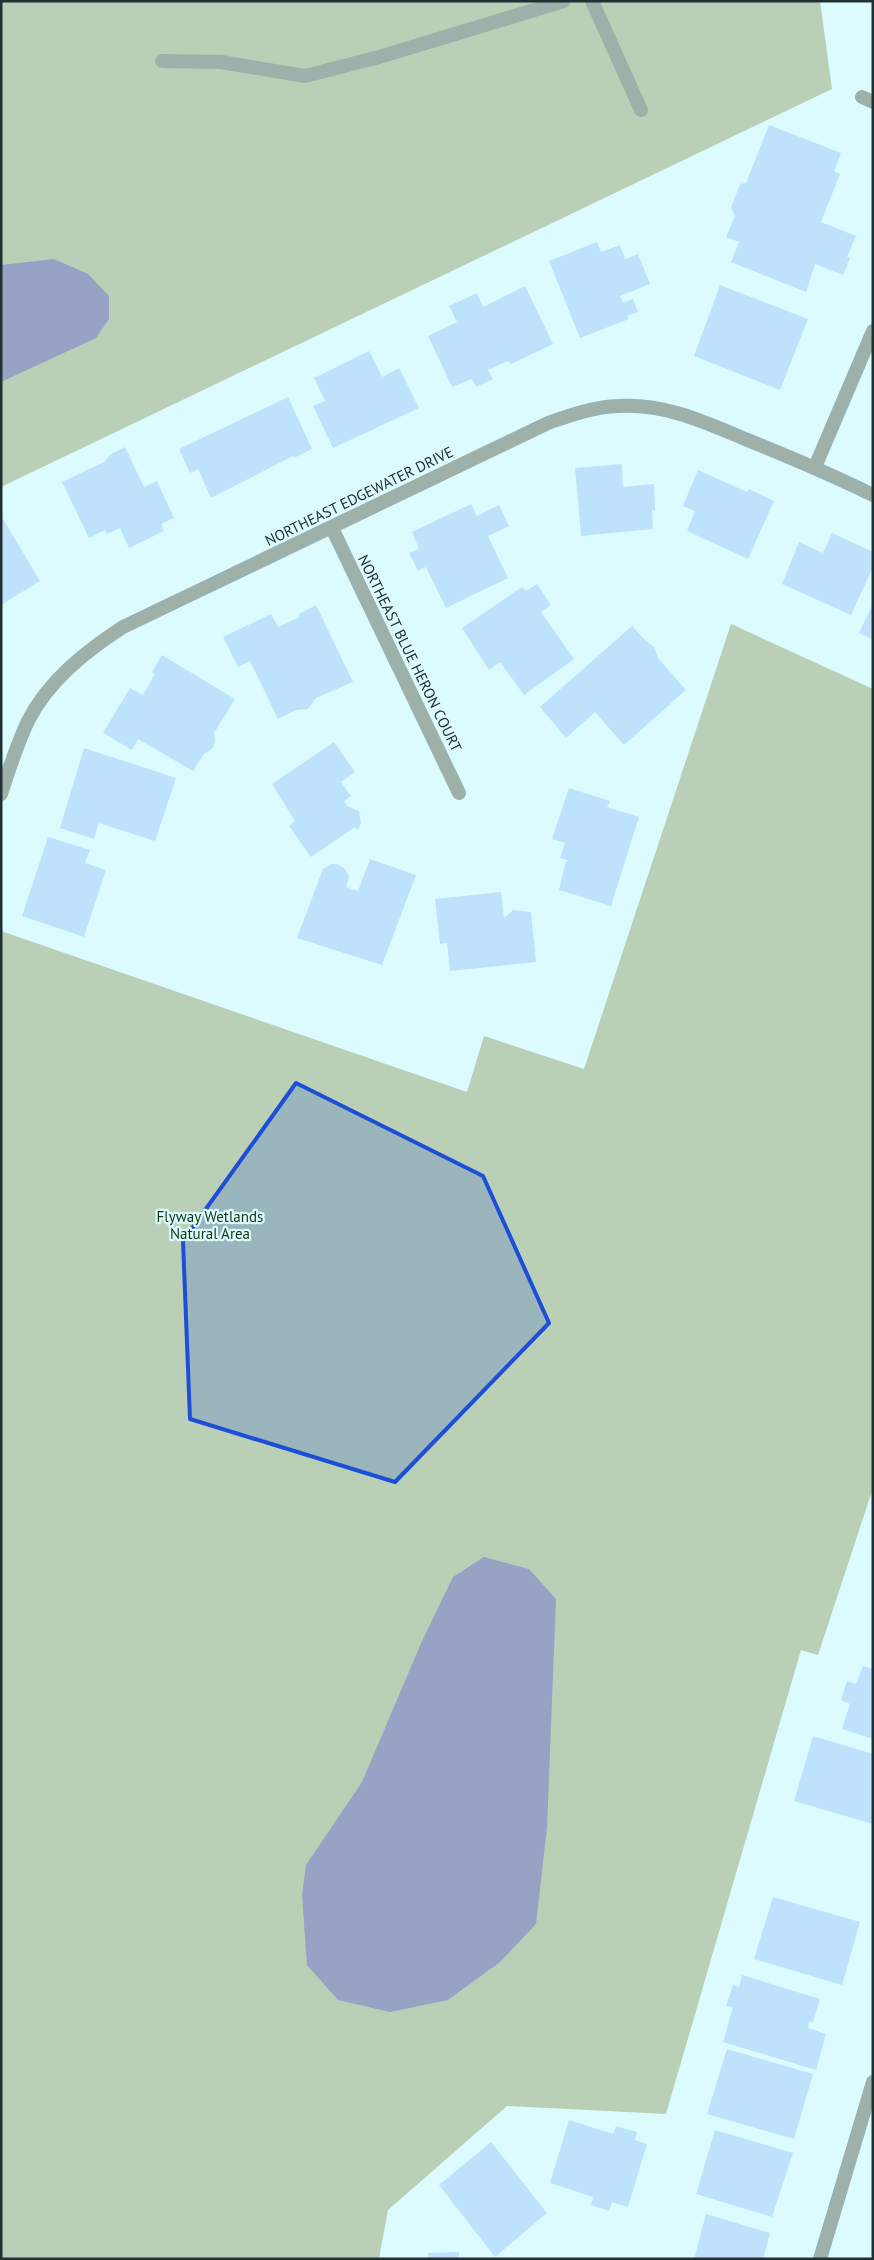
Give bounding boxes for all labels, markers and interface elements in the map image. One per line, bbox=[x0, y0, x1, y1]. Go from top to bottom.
street label: NORTHEAST EDGEWATER DRIVE bbox=[262, 442, 456, 550]
street label: NORTHEAST BLUE HERON COURT bbox=[354, 551, 466, 755]
park label: Flyway Wetlands Natural Area bbox=[157, 1207, 263, 1243]

